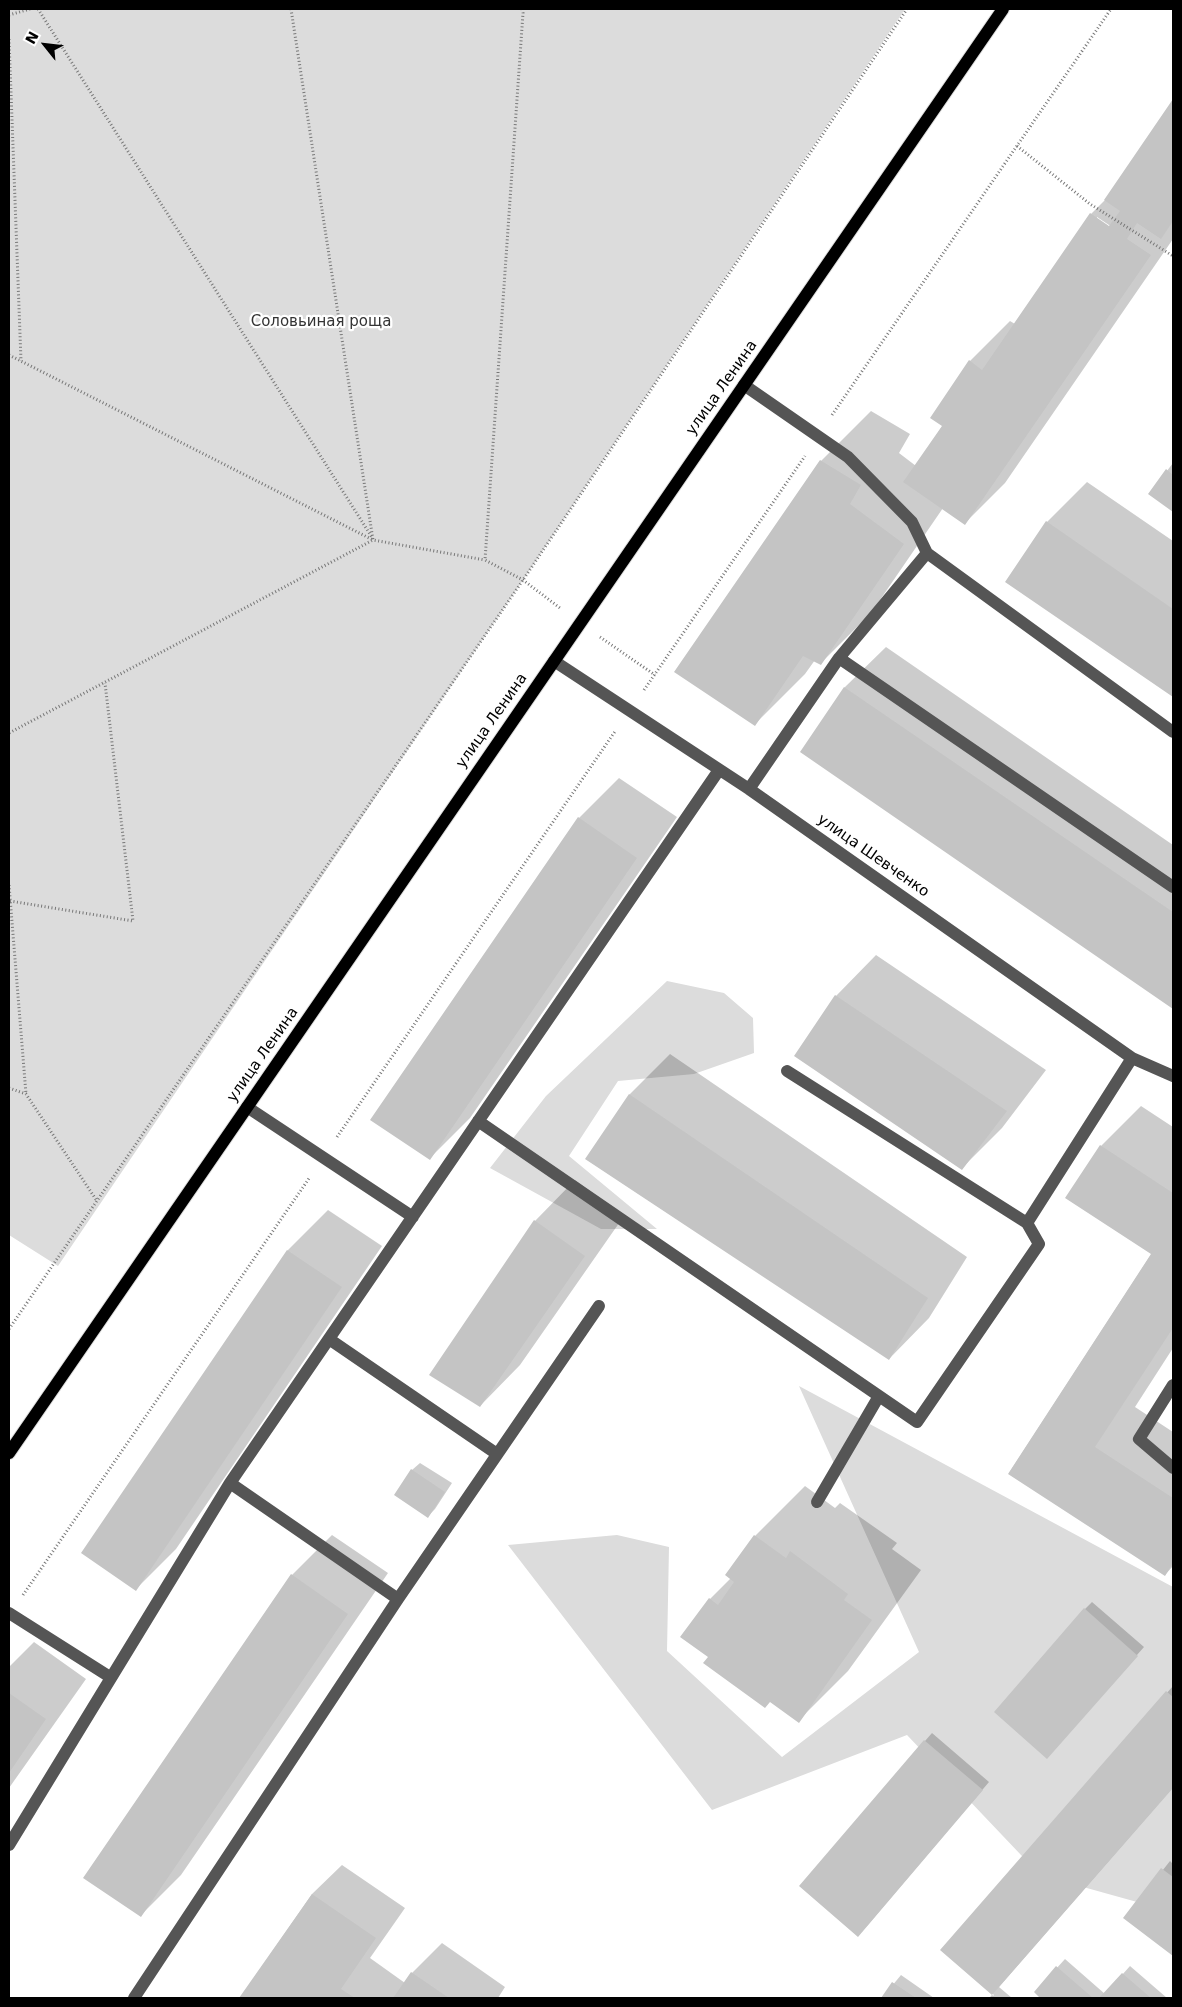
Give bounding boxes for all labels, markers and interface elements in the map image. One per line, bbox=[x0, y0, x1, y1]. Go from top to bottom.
north arrow bbox=[20, 20, 70, 70]
text: N bbox=[22, 29, 42, 47]
park label: Соловьиная роща bbox=[251, 313, 391, 331]
street label: улица Ленина bbox=[683, 337, 761, 439]
street label: улица Ленина bbox=[453, 670, 531, 772]
street label: улица Шевченко bbox=[814, 811, 932, 901]
street label: улица Ленина bbox=[224, 1004, 302, 1106]

